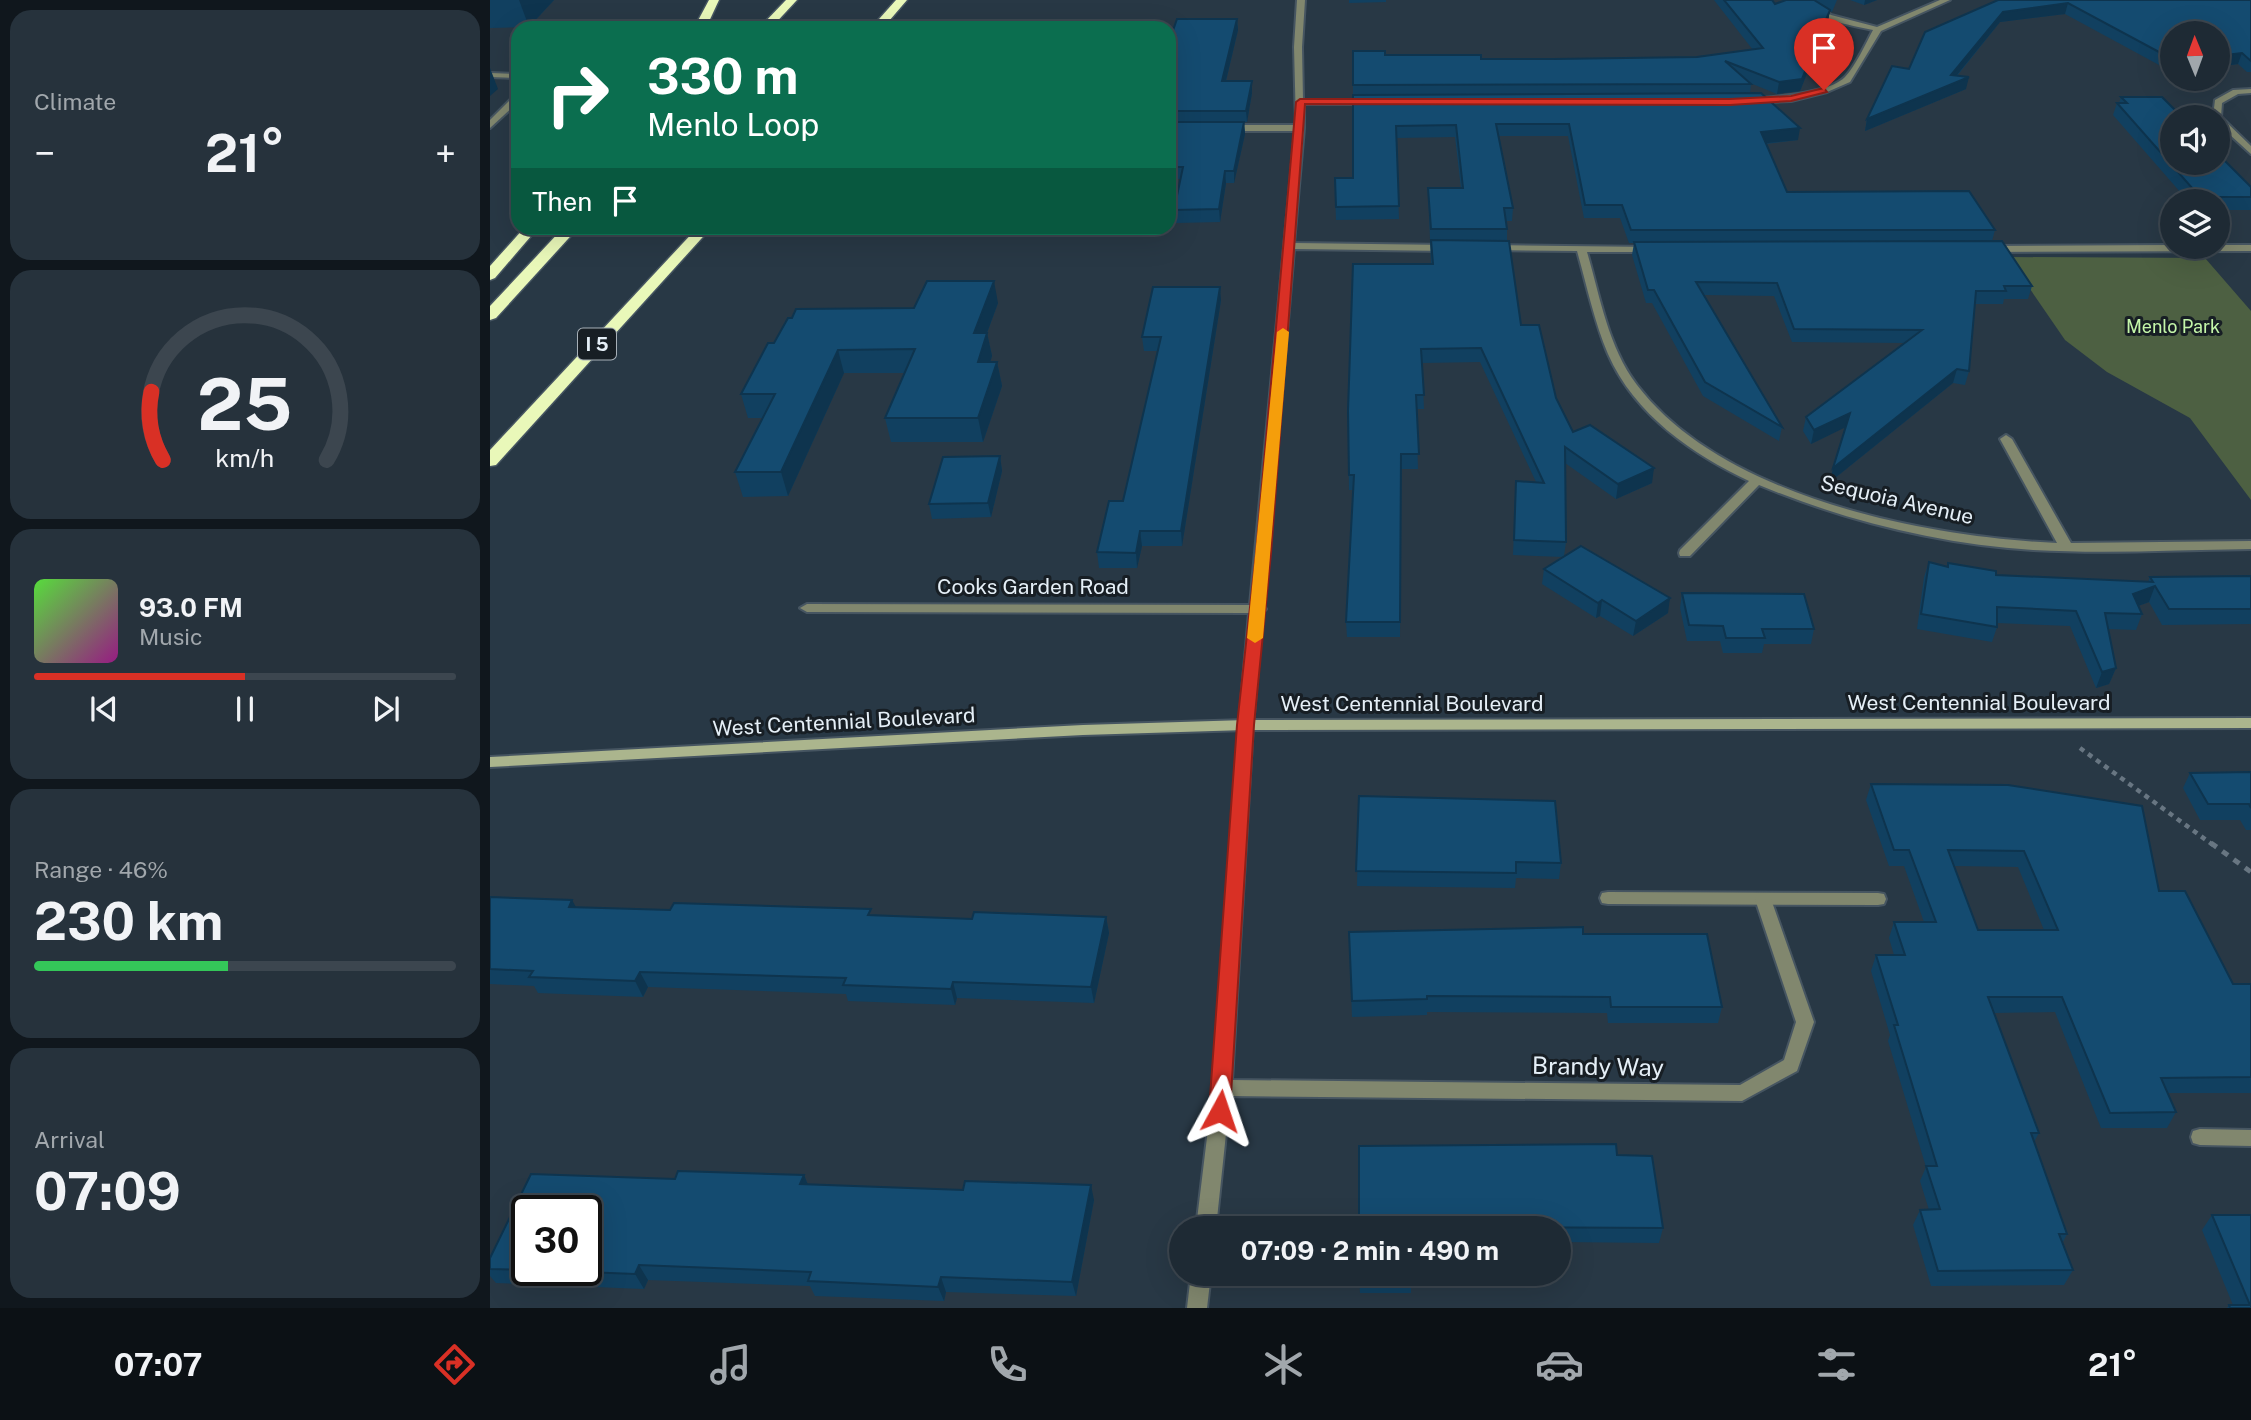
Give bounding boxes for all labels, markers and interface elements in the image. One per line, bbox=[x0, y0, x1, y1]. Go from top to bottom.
pin bbox=[1794, 18, 1854, 90]
north arrow bbox=[2160, 21, 2230, 91]
map controls bbox=[2160, 21, 2230, 259]
icon: arrive bbox=[1805, 29, 1843, 67]
text: 330 m bbox=[647, 47, 798, 105]
icon: right bbox=[532, 49, 623, 140]
text: Climate bbox=[34, 88, 116, 115]
button: sound bbox=[2160, 105, 2230, 175]
text: Menlo Loop bbox=[647, 106, 819, 143]
text: 21° bbox=[205, 123, 285, 184]
text: − bbox=[34, 131, 55, 176]
text: + bbox=[435, 131, 456, 176]
icon: arrive bbox=[606, 182, 644, 220]
text: Then bbox=[532, 186, 592, 217]
button: layers bbox=[2160, 189, 2230, 259]
park label: Menlo Park bbox=[2126, 316, 2220, 337]
road number: I 5 bbox=[578, 328, 616, 360]
text: 25 bbox=[197, 362, 293, 447]
text: km/h bbox=[216, 443, 274, 473]
street label: Sequoia Avenue bbox=[1818, 470, 1976, 529]
street label: Cooks Garden Road bbox=[937, 574, 1129, 599]
text: 93.0 FM bbox=[139, 592, 243, 623]
text: Music bbox=[139, 623, 203, 650]
icon: previous bbox=[85, 690, 123, 728]
icon: pause bbox=[226, 690, 264, 728]
icon: next bbox=[367, 690, 405, 728]
street label: West Centennial Boulevard bbox=[1847, 690, 2111, 715]
street label: West Centennial Boulevard bbox=[1280, 691, 1544, 716]
street label: West Centennial Boulevard bbox=[712, 702, 976, 741]
text: Range · 46% bbox=[34, 856, 168, 883]
text: 230 km bbox=[34, 891, 223, 952]
street label: Brandy Way bbox=[1532, 1051, 1664, 1081]
position arrow bbox=[1183, 1074, 1257, 1148]
text: Arrival bbox=[34, 1126, 105, 1153]
text: 07:09 bbox=[34, 1161, 181, 1222]
speed limit sign: 30 bbox=[511, 1195, 602, 1286]
text: 07:09 · 2 min · 490 m bbox=[1241, 1235, 1499, 1266]
icon: directions bbox=[430, 1340, 479, 1389]
icon: music bbox=[706, 1340, 755, 1389]
icon: phone bbox=[983, 1340, 1032, 1389]
icon: climate bbox=[1259, 1340, 1308, 1389]
icon: car bbox=[1535, 1340, 1584, 1389]
icon: filters bbox=[1812, 1340, 1861, 1389]
text: 07:07 bbox=[114, 1346, 203, 1383]
text: 21° bbox=[2088, 1346, 2137, 1383]

